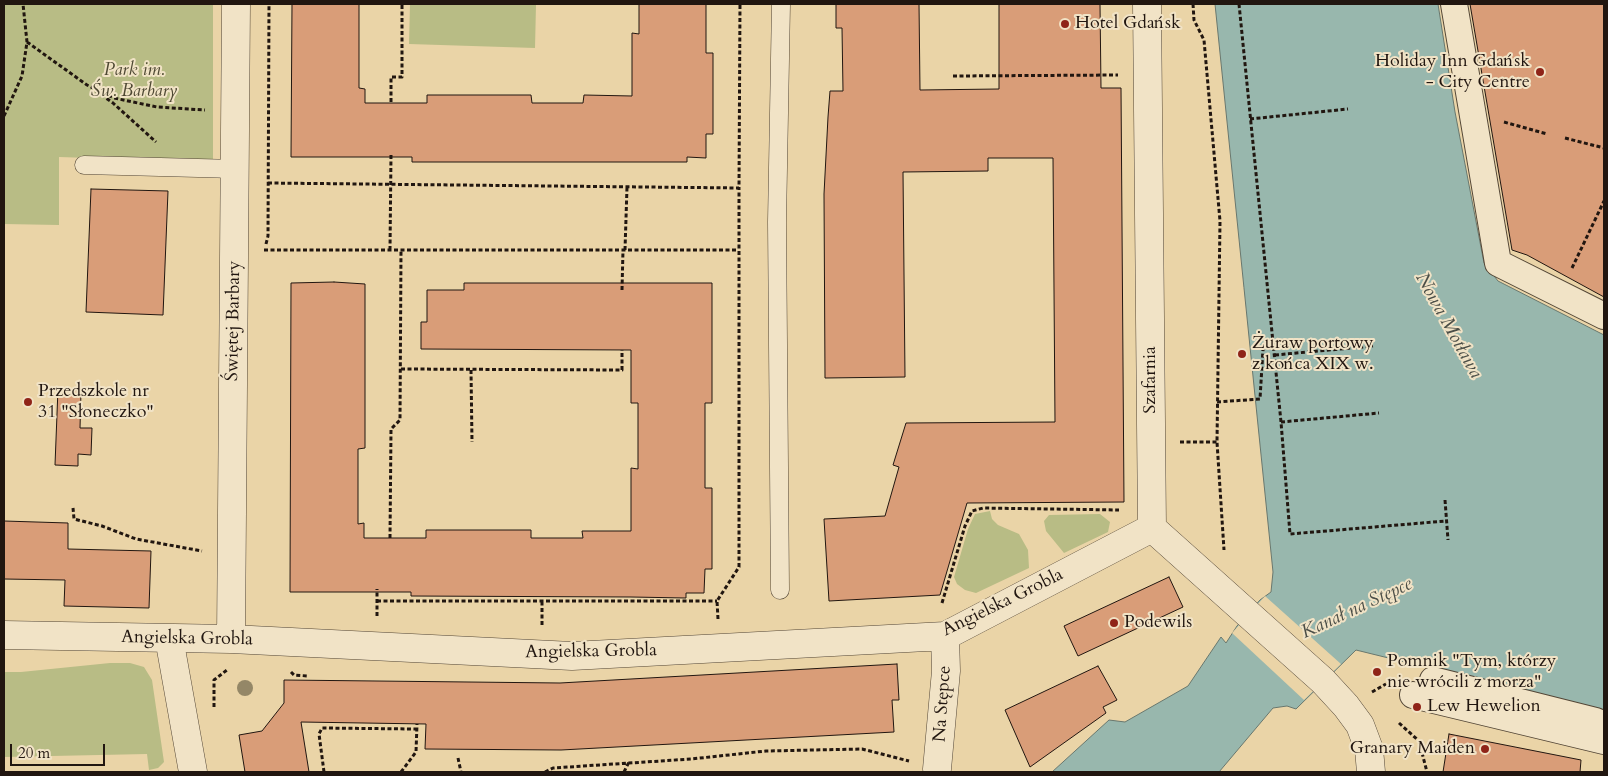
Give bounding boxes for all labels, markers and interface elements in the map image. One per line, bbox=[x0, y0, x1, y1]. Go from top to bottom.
place label: Hotel Gdańsk bbox=[1075, 13, 1181, 35]
marker: Hotel Gdańsk bbox=[1059, 18, 1071, 30]
place label: Holiday Inn Gdańsk - City Centre bbox=[1375, 51, 1530, 94]
park label: Park im. Św. Barbary bbox=[91, 60, 177, 102]
marker: Holiday Inn Gdańsk - City Centre bbox=[1534, 66, 1546, 78]
street label: Świętej Barbary bbox=[222, 261, 246, 381]
water label: Nowa Motława bbox=[1410, 269, 1486, 383]
place label: Żuraw portowy z końca XIX w. bbox=[1252, 333, 1374, 376]
street label: Szafarnia bbox=[1140, 346, 1162, 414]
marker: Żuraw portowy z końca XIX w. bbox=[1236, 348, 1248, 360]
place label: Przedszkole nr 31 "Słoneczko" bbox=[38, 381, 154, 424]
marker: Przedszkole nr 31 "Słoneczko" bbox=[22, 396, 34, 408]
street label: Angielska Grobla bbox=[939, 564, 1067, 642]
water label: Kanał na Stępce bbox=[1298, 573, 1416, 645]
place label: Podewils bbox=[1124, 612, 1192, 634]
marker: Podewils bbox=[1108, 617, 1120, 629]
street label: Angielska Grobla bbox=[121, 627, 253, 651]
street label: Angielska Grobla bbox=[525, 640, 657, 664]
place label: Pomnik "Tym, którzy nie wrócili z morza" bbox=[1387, 651, 1556, 694]
street label: Na Stępce bbox=[930, 665, 956, 743]
marker: Pomnik "Tym, którzy nie wrócili z morza" bbox=[1371, 666, 1383, 678]
place label: Lew Hewelion bbox=[1427, 696, 1541, 718]
marker: Lew Hewelion bbox=[1411, 701, 1423, 713]
scale bar bbox=[12, 734, 108, 766]
place label: Granary Maiden bbox=[1350, 738, 1475, 760]
text: 20 m bbox=[18, 743, 50, 763]
marker: Granary Maiden bbox=[1479, 743, 1491, 755]

